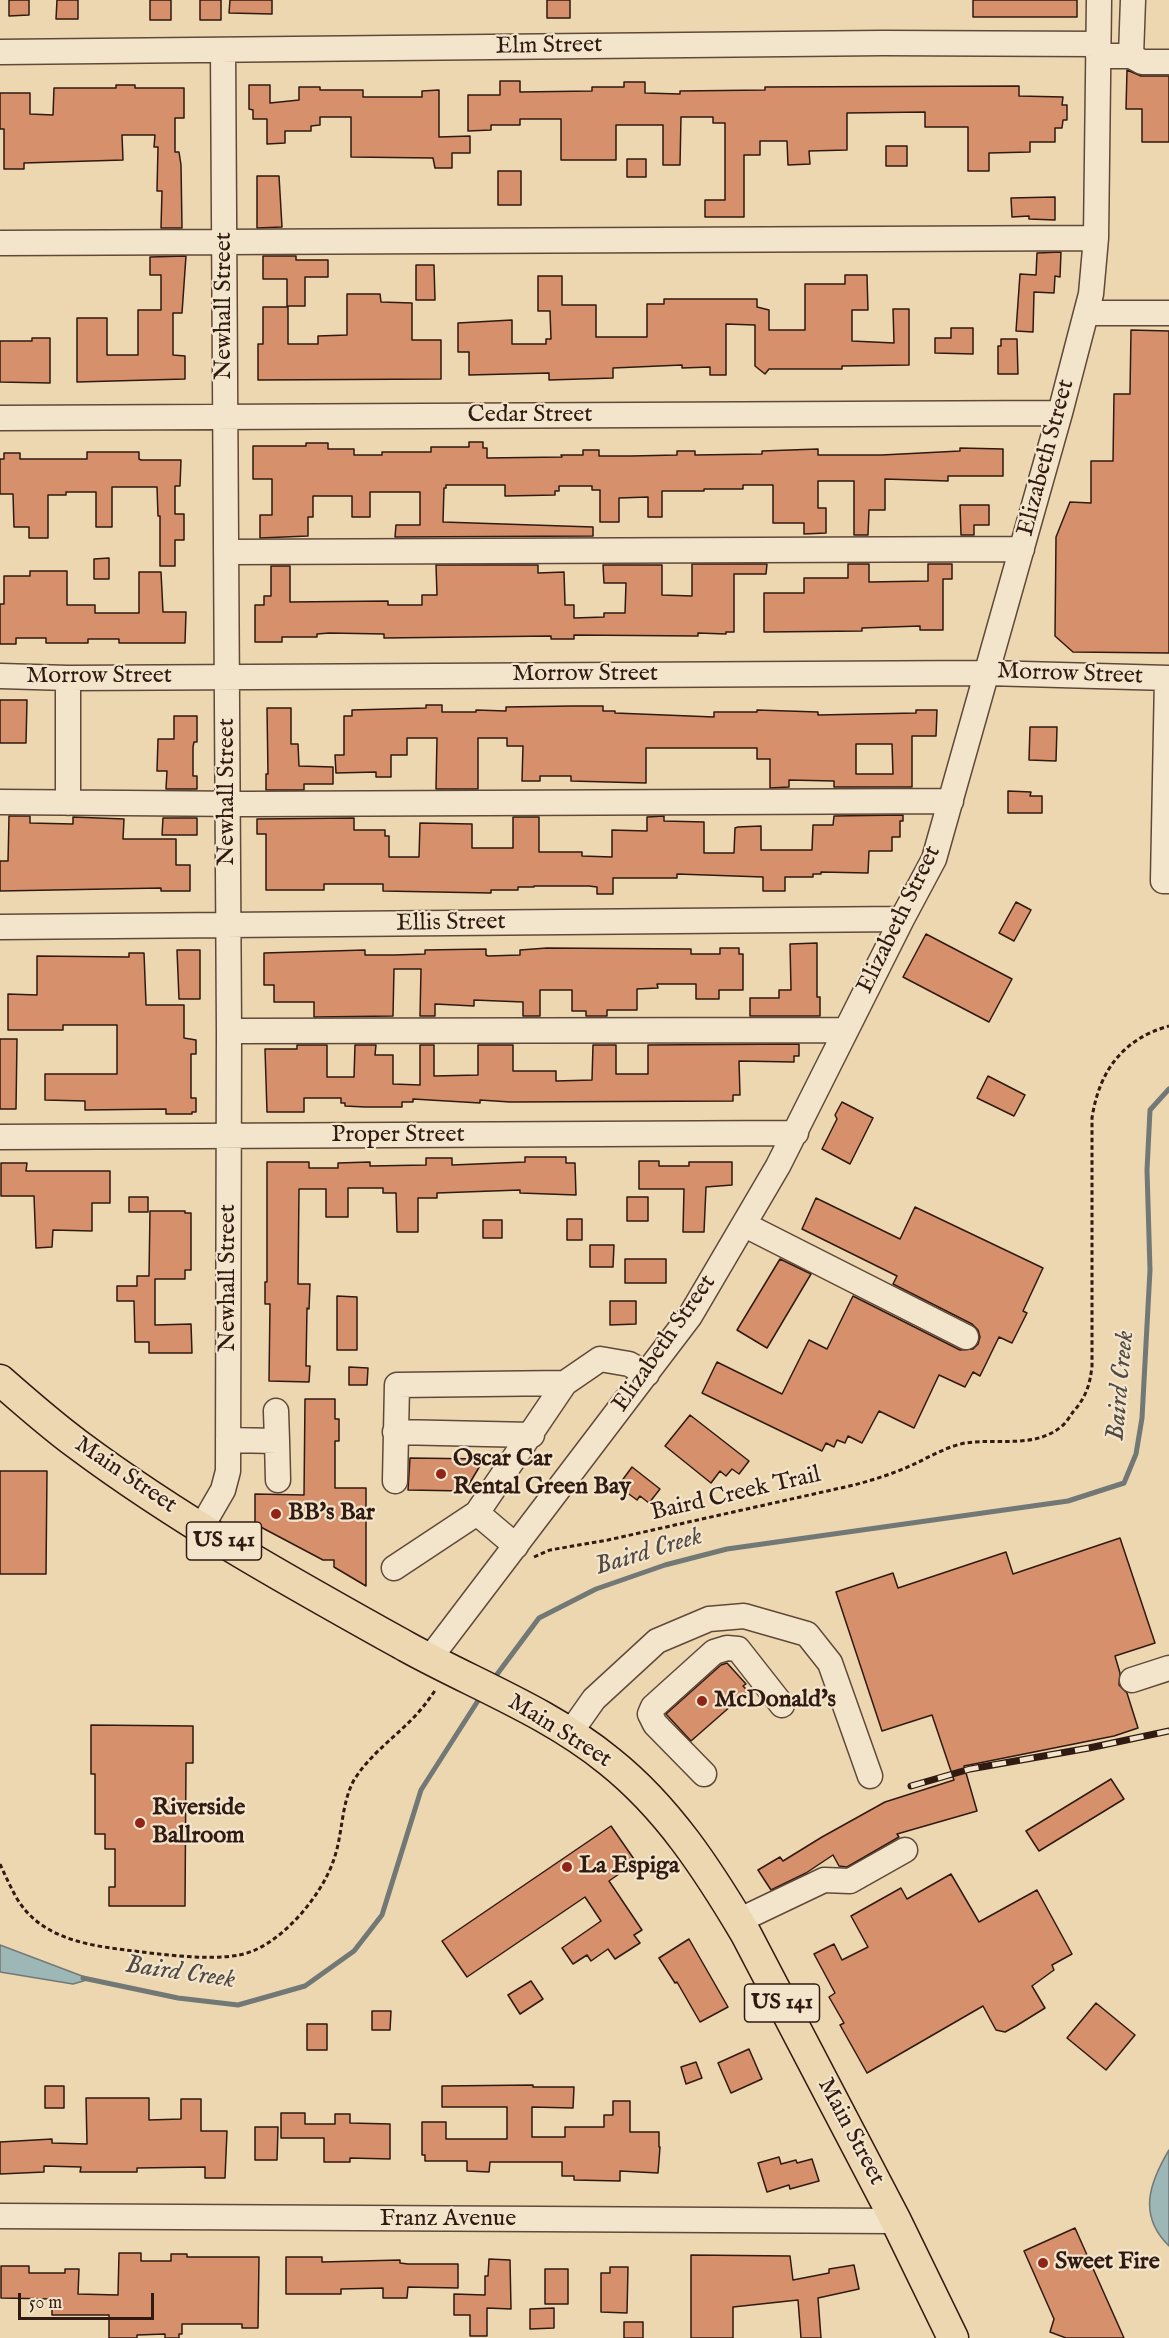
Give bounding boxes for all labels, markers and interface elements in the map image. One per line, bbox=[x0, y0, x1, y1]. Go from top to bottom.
street label: Elm Street bbox=[495, 32, 603, 62]
street label: Newhall Street bbox=[211, 232, 239, 380]
street label: Elizabeth Street bbox=[1012, 377, 1082, 539]
street label: Cedar Street bbox=[467, 402, 593, 430]
street label: Morrow Street bbox=[996, 658, 1144, 692]
street label: Morrow Street bbox=[512, 661, 658, 689]
street label: Morrow Street bbox=[26, 663, 172, 691]
street label: Newhall Street bbox=[214, 718, 242, 866]
street label: Elizabeth Street bbox=[852, 841, 948, 999]
street label: Ellis Street bbox=[396, 909, 506, 939]
street label: Proper Street bbox=[331, 1122, 465, 1150]
street label: Newhall Street bbox=[215, 1204, 243, 1352]
street label: Elizabeth Street bbox=[607, 1270, 723, 1418]
water label: Baird Creek bbox=[1102, 1330, 1142, 1442]
street label: Main Street bbox=[68, 1431, 182, 1521]
place label: Oscar Car Rental Green Bay bbox=[453, 1446, 631, 1502]
street label: Baird Creek Trail bbox=[648, 1461, 824, 1529]
marker: Oscar Car Rental Green Bay bbox=[434, 1467, 448, 1481]
place label: BB's Bar bbox=[288, 1500, 375, 1528]
marker: BB's Bar bbox=[269, 1507, 283, 1521]
road number: US 141 bbox=[186, 1522, 262, 1560]
water label: Baird Creek bbox=[592, 1522, 706, 1584]
place label: McDonald's bbox=[714, 1687, 836, 1715]
street label: Main Street bbox=[502, 1689, 616, 1775]
marker: McDonald's bbox=[695, 1694, 709, 1708]
place label: Riverside Ballroom bbox=[152, 1795, 245, 1851]
marker: Riverside Ballroom bbox=[133, 1816, 147, 1830]
place label: La Espiga bbox=[579, 1853, 679, 1881]
marker: La Espiga bbox=[560, 1860, 574, 1874]
water label: Baird Creek bbox=[123, 1951, 237, 1997]
road number: US 141 bbox=[744, 1984, 820, 2022]
street label: Main Street bbox=[810, 2074, 890, 2190]
street label: Franz Avenue bbox=[380, 2206, 516, 2234]
place label: Sweet Fire bbox=[1055, 2249, 1160, 2277]
marker: Sweet Fire bbox=[1036, 2256, 1050, 2270]
scale bar bbox=[21, 2281, 158, 2319]
text: 50 m bbox=[29, 2292, 62, 2315]

